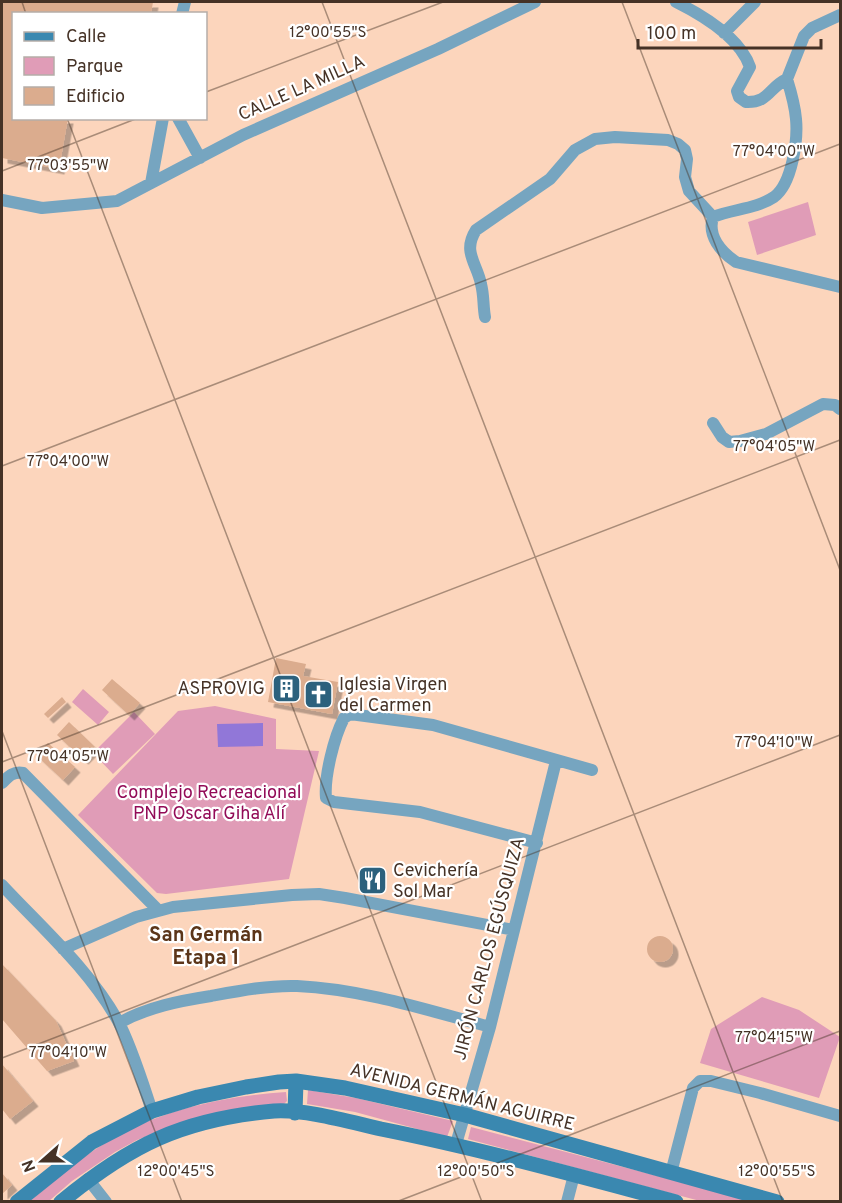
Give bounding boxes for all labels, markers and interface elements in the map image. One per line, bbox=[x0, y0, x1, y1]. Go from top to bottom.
legend bbox=[12, 12, 207, 120]
scale bar bbox=[638, 12, 821, 50]
text: 100 m bbox=[647, 23, 696, 46]
text: 12°00'55"S bbox=[290, 24, 366, 43]
text: Calle bbox=[66, 26, 106, 49]
street label: CALLE LA MILLA bbox=[235, 51, 369, 127]
text: Parque bbox=[66, 56, 123, 79]
text: Edificio bbox=[66, 86, 125, 109]
text: 77°04'00"W bbox=[733, 143, 815, 162]
text: 77°03'55"W bbox=[27, 157, 109, 176]
text: 77°04'05"W bbox=[733, 438, 815, 457]
text: 77°04'00"W bbox=[27, 453, 109, 472]
building icon: ASPROVIG bbox=[270, 673, 302, 705]
place label: Iglesia Virgen del Carmen bbox=[339, 674, 447, 718]
place label: ASPROVIG bbox=[178, 678, 265, 701]
church icon: Iglesia Virgen del Carmen bbox=[302, 679, 334, 711]
text: 77°04'10"W bbox=[735, 734, 813, 753]
text: 77°04'05"W bbox=[27, 748, 109, 767]
park label: Complejo Recreacional PNP Oscar Giha Alí bbox=[117, 782, 301, 826]
street label: JIRÓN CARLOS EGÚSQUIZA bbox=[447, 834, 531, 1063]
place label: Cevichería Sol Mar bbox=[393, 860, 478, 904]
restaurant icon: Cevichería Sol Mar bbox=[356, 865, 388, 897]
district label: San Germán Etapa 1 bbox=[149, 923, 263, 972]
text: 77°04'15"W bbox=[735, 1029, 813, 1048]
text: 77°04'10"W bbox=[29, 1044, 107, 1063]
street label: AVENIDA GERMÁN AGUIRRE bbox=[347, 1057, 577, 1137]
north arrow bbox=[12, 1131, 72, 1191]
text: N bbox=[18, 1157, 41, 1175]
text: 12°00'45"S bbox=[138, 1163, 214, 1182]
text: 12°00'50"S bbox=[437, 1163, 515, 1182]
text: 12°00'55"S bbox=[739, 1163, 815, 1182]

